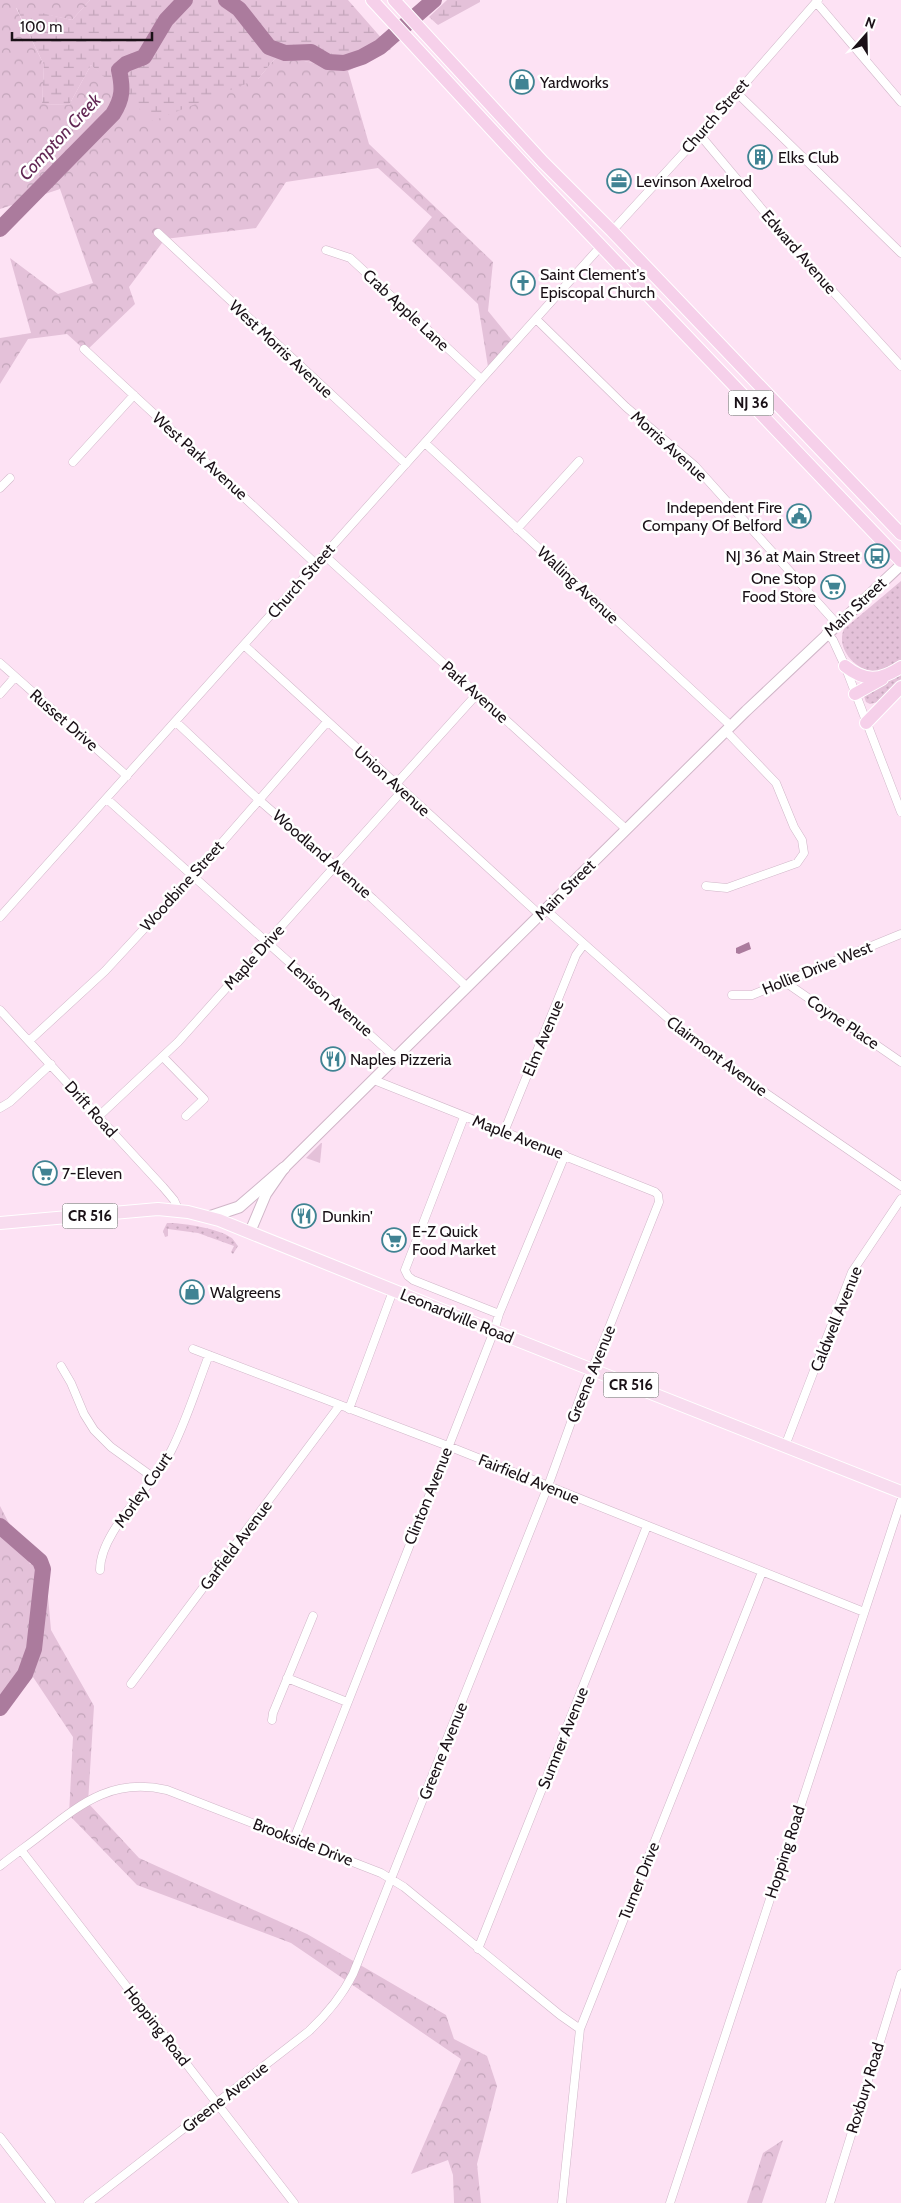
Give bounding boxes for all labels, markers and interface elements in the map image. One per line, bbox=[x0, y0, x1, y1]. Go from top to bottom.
scale bar bbox=[12, 10, 152, 42]
north arrow bbox=[841, 10, 891, 60]
text: N bbox=[863, 13, 878, 33]
text: 100 m bbox=[20, 18, 62, 36]
shop icon: Yardworks bbox=[509, 69, 535, 95]
place label: Yardworks bbox=[539, 73, 609, 92]
street label: Church Street bbox=[678, 74, 753, 157]
water label: Compton Creek bbox=[14, 88, 107, 185]
building icon: Elks Club bbox=[747, 144, 773, 170]
place label: Elks Club bbox=[778, 148, 839, 167]
office icon: Levinson Axelrod bbox=[606, 168, 632, 194]
place label: Levinson Axelrod bbox=[636, 172, 752, 191]
street label: Edward Avenue bbox=[757, 206, 841, 298]
street label: Crab Apple Lane bbox=[359, 265, 453, 355]
place label: Saint Clement's Episcopal Church bbox=[540, 265, 655, 302]
church icon: Saint Clement's Episcopal Church bbox=[510, 270, 536, 296]
street label: West Morris Avenue bbox=[225, 296, 337, 402]
road number: NJ 36 bbox=[728, 390, 774, 416]
street label: Morris Avenue bbox=[627, 407, 711, 485]
street label: West Park Avenue bbox=[148, 408, 252, 504]
place label: Independent Fire Company Of Belford bbox=[642, 498, 782, 535]
public building icon: Independent Fire Company Of Belford bbox=[786, 503, 812, 529]
street label: Church Street bbox=[264, 539, 339, 622]
street label: Walling Avenue bbox=[533, 542, 623, 628]
bus stop icon: NJ 36 at Main Street bbox=[864, 543, 890, 569]
place label: NJ 36 at Main Street bbox=[726, 547, 861, 566]
place label: One Stop Food Store bbox=[742, 569, 816, 606]
street label: Main Street bbox=[820, 573, 890, 640]
supermarket icon: One Stop Food Store bbox=[820, 574, 846, 600]
street label: Park Avenue bbox=[438, 657, 512, 727]
street label: Russet Drive bbox=[26, 685, 102, 755]
street label: Union Avenue bbox=[350, 742, 434, 820]
street label: Woodland Avenue bbox=[269, 806, 375, 902]
street label: Woodbine Street bbox=[136, 836, 228, 935]
street label: Main Street bbox=[531, 855, 600, 924]
street label: Maple Drive bbox=[220, 921, 288, 993]
street label: Hollie Drive West bbox=[759, 937, 875, 999]
street label: Lenison Avenue bbox=[283, 956, 377, 1040]
street label: Coyne Place bbox=[803, 991, 883, 1053]
street label: Elm Avenue bbox=[518, 997, 568, 1079]
street label: Clairmont Avenue bbox=[663, 1012, 771, 1100]
restaurant icon: Naples Pizzeria bbox=[320, 1046, 346, 1072]
place label: Naples Pizzeria bbox=[350, 1050, 452, 1069]
street label: Drift Road bbox=[61, 1077, 121, 1141]
street label: Maple Avenue bbox=[470, 1111, 566, 1163]
supermarket icon: 7-Eleven bbox=[32, 1160, 58, 1186]
place label: 7-Eleven bbox=[62, 1164, 122, 1183]
restaurant icon: Dunkin' bbox=[291, 1203, 317, 1229]
road number: CR 516 bbox=[62, 1204, 118, 1228]
place label: Dunkin' bbox=[322, 1207, 373, 1226]
place label: E-Z Quick Food Market bbox=[412, 1222, 496, 1259]
supermarket icon: E-Z Quick Food Market bbox=[381, 1227, 407, 1253]
street label: Caldwell Avenue bbox=[806, 1264, 866, 1374]
shop icon: Walgreens bbox=[179, 1279, 205, 1305]
place label: Walgreens bbox=[210, 1283, 281, 1302]
street label: Leonardville Road bbox=[398, 1285, 516, 1347]
street label: Greene Avenue bbox=[563, 1323, 619, 1425]
road number: CR 516 bbox=[604, 1372, 658, 1398]
street label: Clinton Avenue bbox=[400, 1445, 456, 1547]
street label: Morley Court bbox=[110, 1448, 176, 1531]
street label: Fairfield Avenue bbox=[476, 1450, 582, 1508]
street label: Garfield Avenue bbox=[196, 1496, 276, 1594]
street label: Sumner Avenue bbox=[534, 1684, 592, 1792]
street label: Greene Avenue bbox=[415, 1700, 471, 1802]
street label: Hopping Road bbox=[761, 1803, 809, 1901]
street label: Brookside Drive bbox=[250, 1814, 356, 1870]
street label: Turner Drive bbox=[615, 1839, 663, 1923]
street label: Hopping Road bbox=[120, 1982, 194, 2070]
street label: Roxbury Road bbox=[842, 2040, 888, 2136]
street label: Greene Avenue bbox=[178, 2058, 272, 2136]

